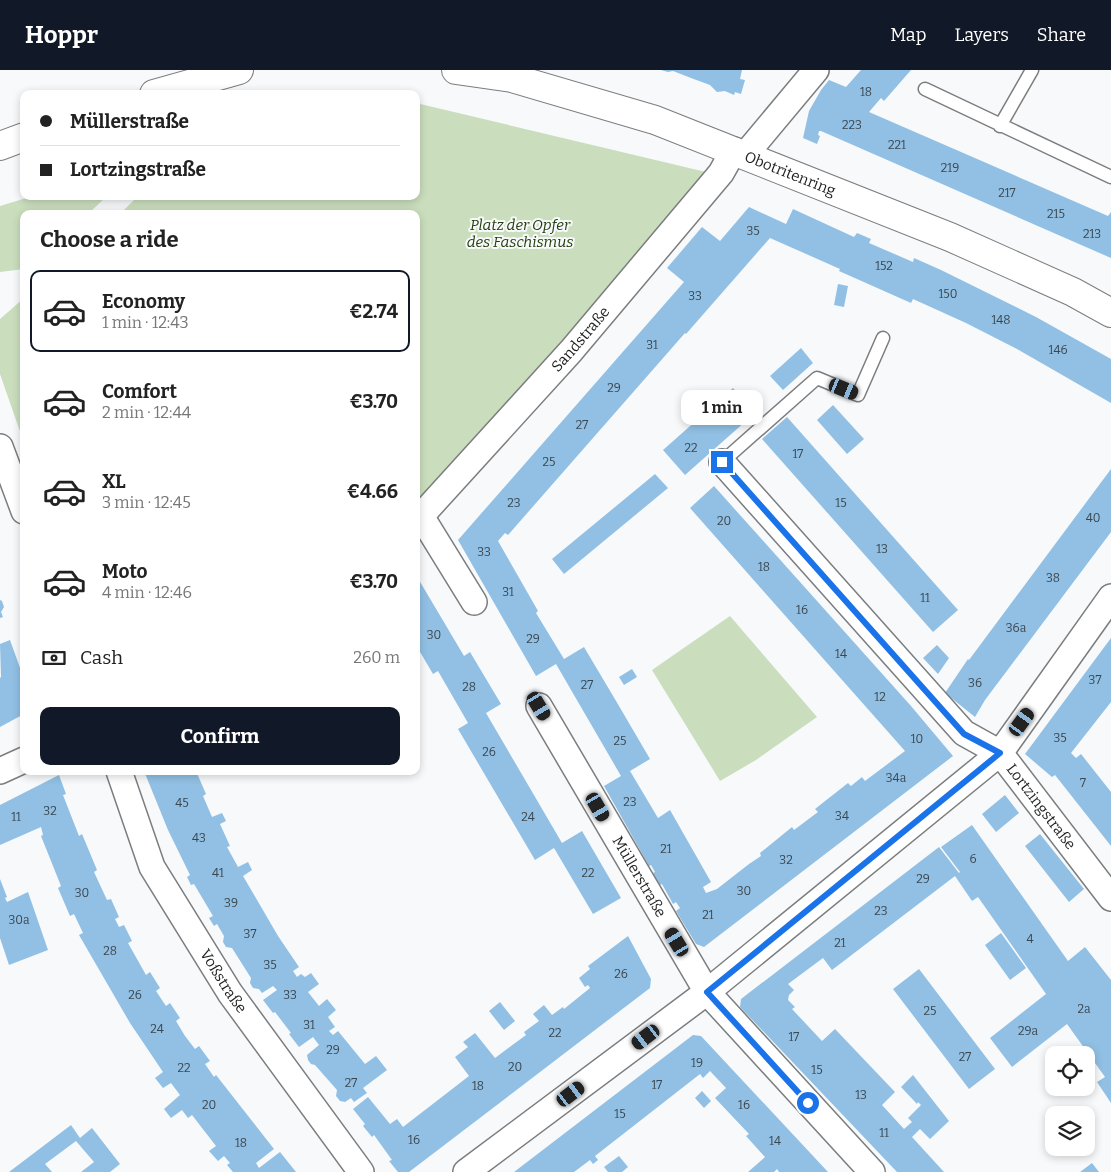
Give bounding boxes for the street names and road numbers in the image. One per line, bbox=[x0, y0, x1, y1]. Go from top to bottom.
street label: Obotritenring bbox=[742, 147, 838, 200]
street label: Sandstraße bbox=[548, 303, 613, 375]
street label: Lortzingstraße bbox=[1003, 760, 1080, 853]
street label: Müllerstraße bbox=[609, 833, 670, 920]
street label: Voßstraße bbox=[196, 946, 251, 1016]

